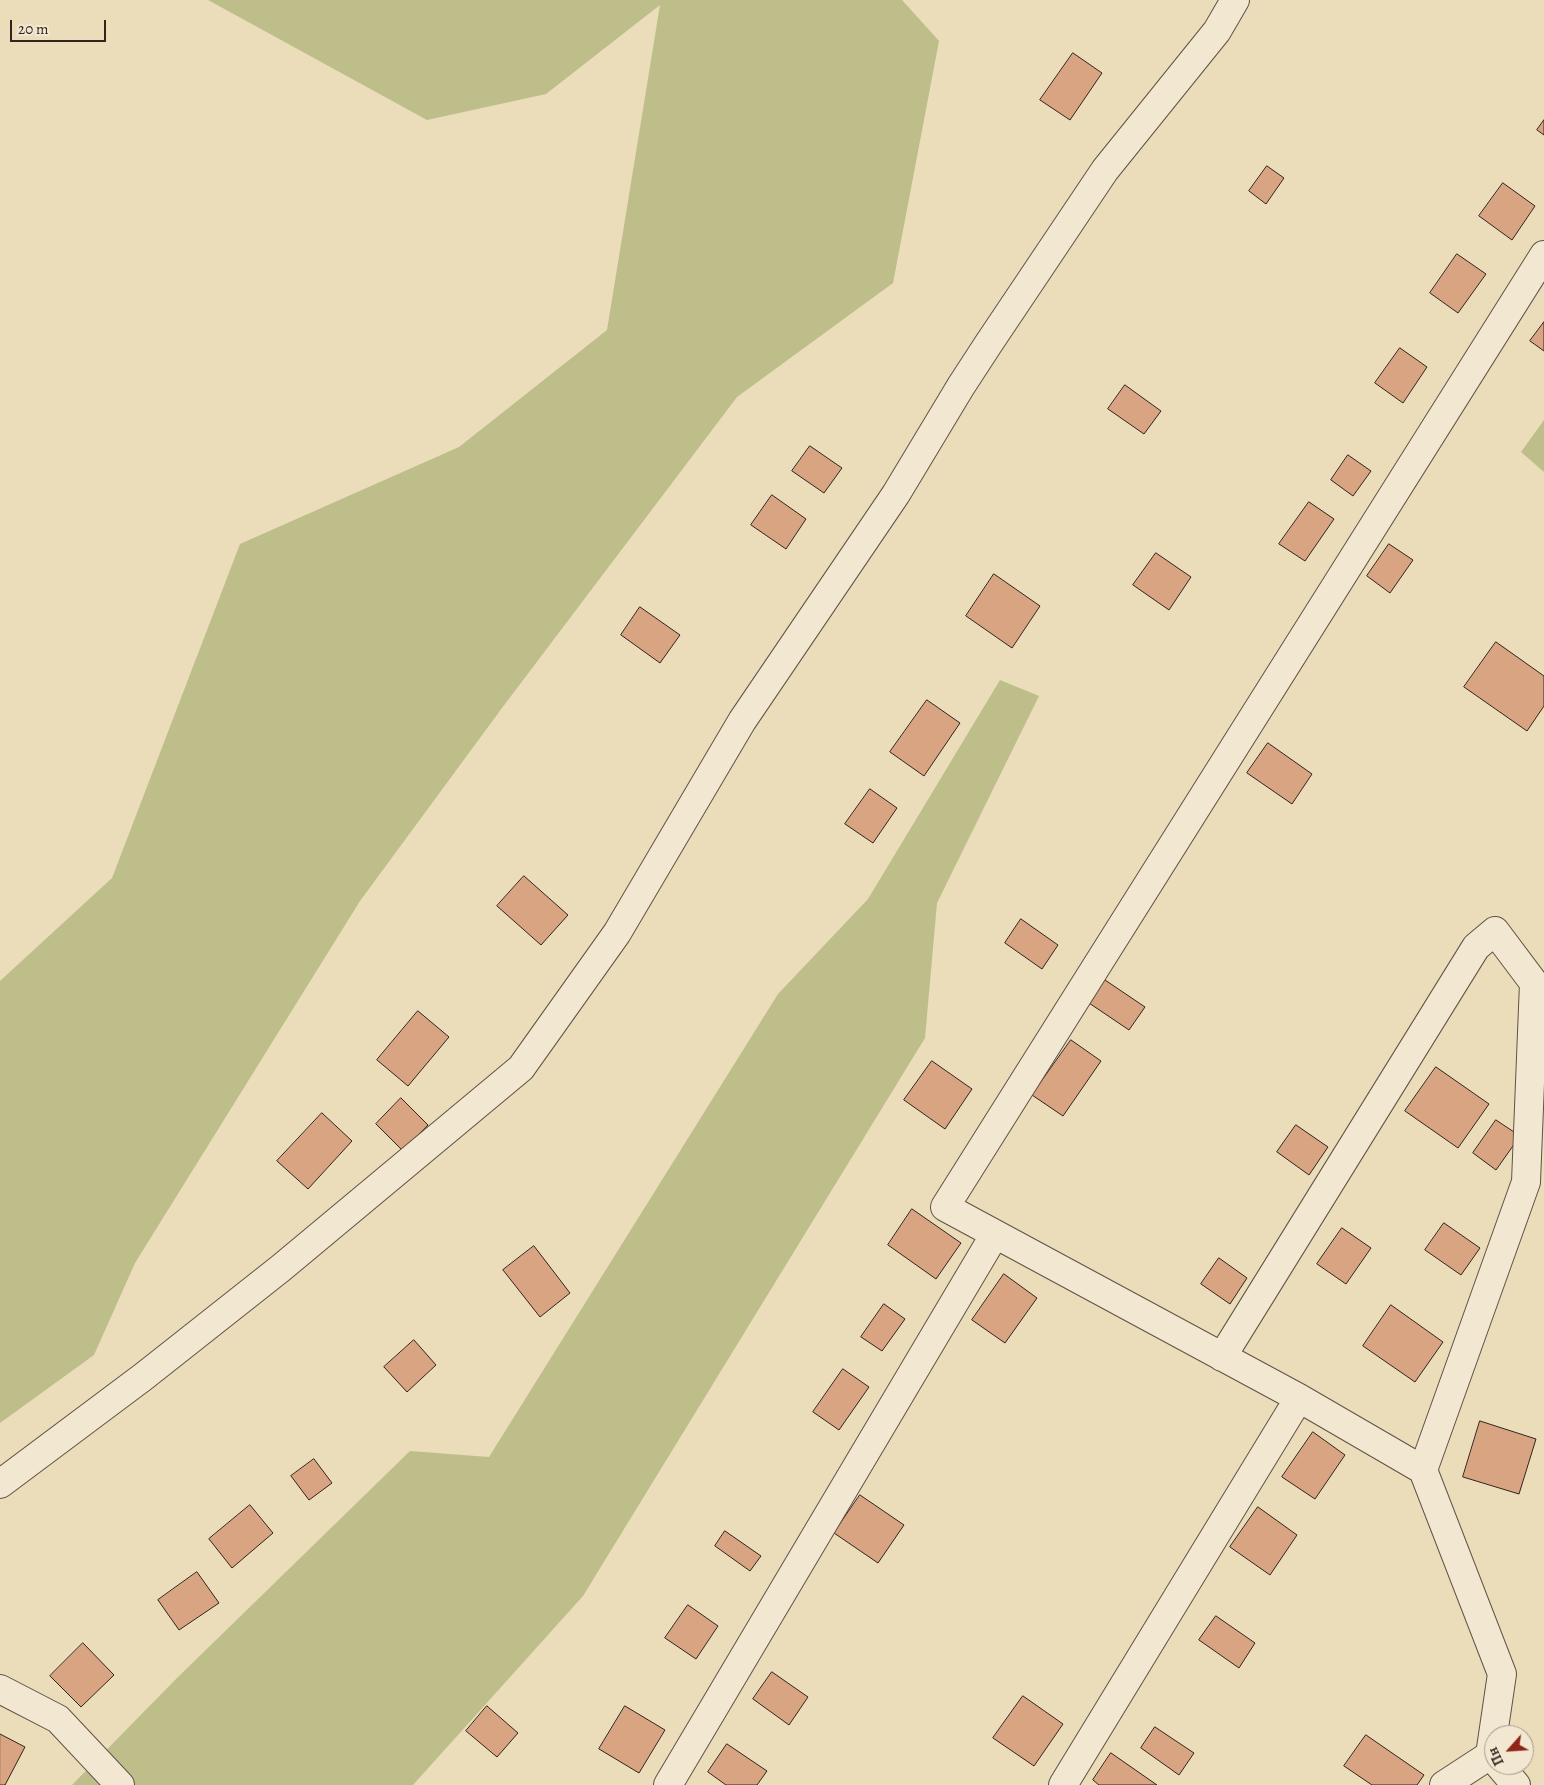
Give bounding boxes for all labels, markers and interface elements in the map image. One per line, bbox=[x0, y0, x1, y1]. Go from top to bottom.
scale bar bbox=[12, 10, 109, 42]
text: 20 m bbox=[18, 19, 49, 39]
north arrow bbox=[1484, 1725, 1534, 1775]
text: Пн bbox=[1483, 1744, 1509, 1769]

